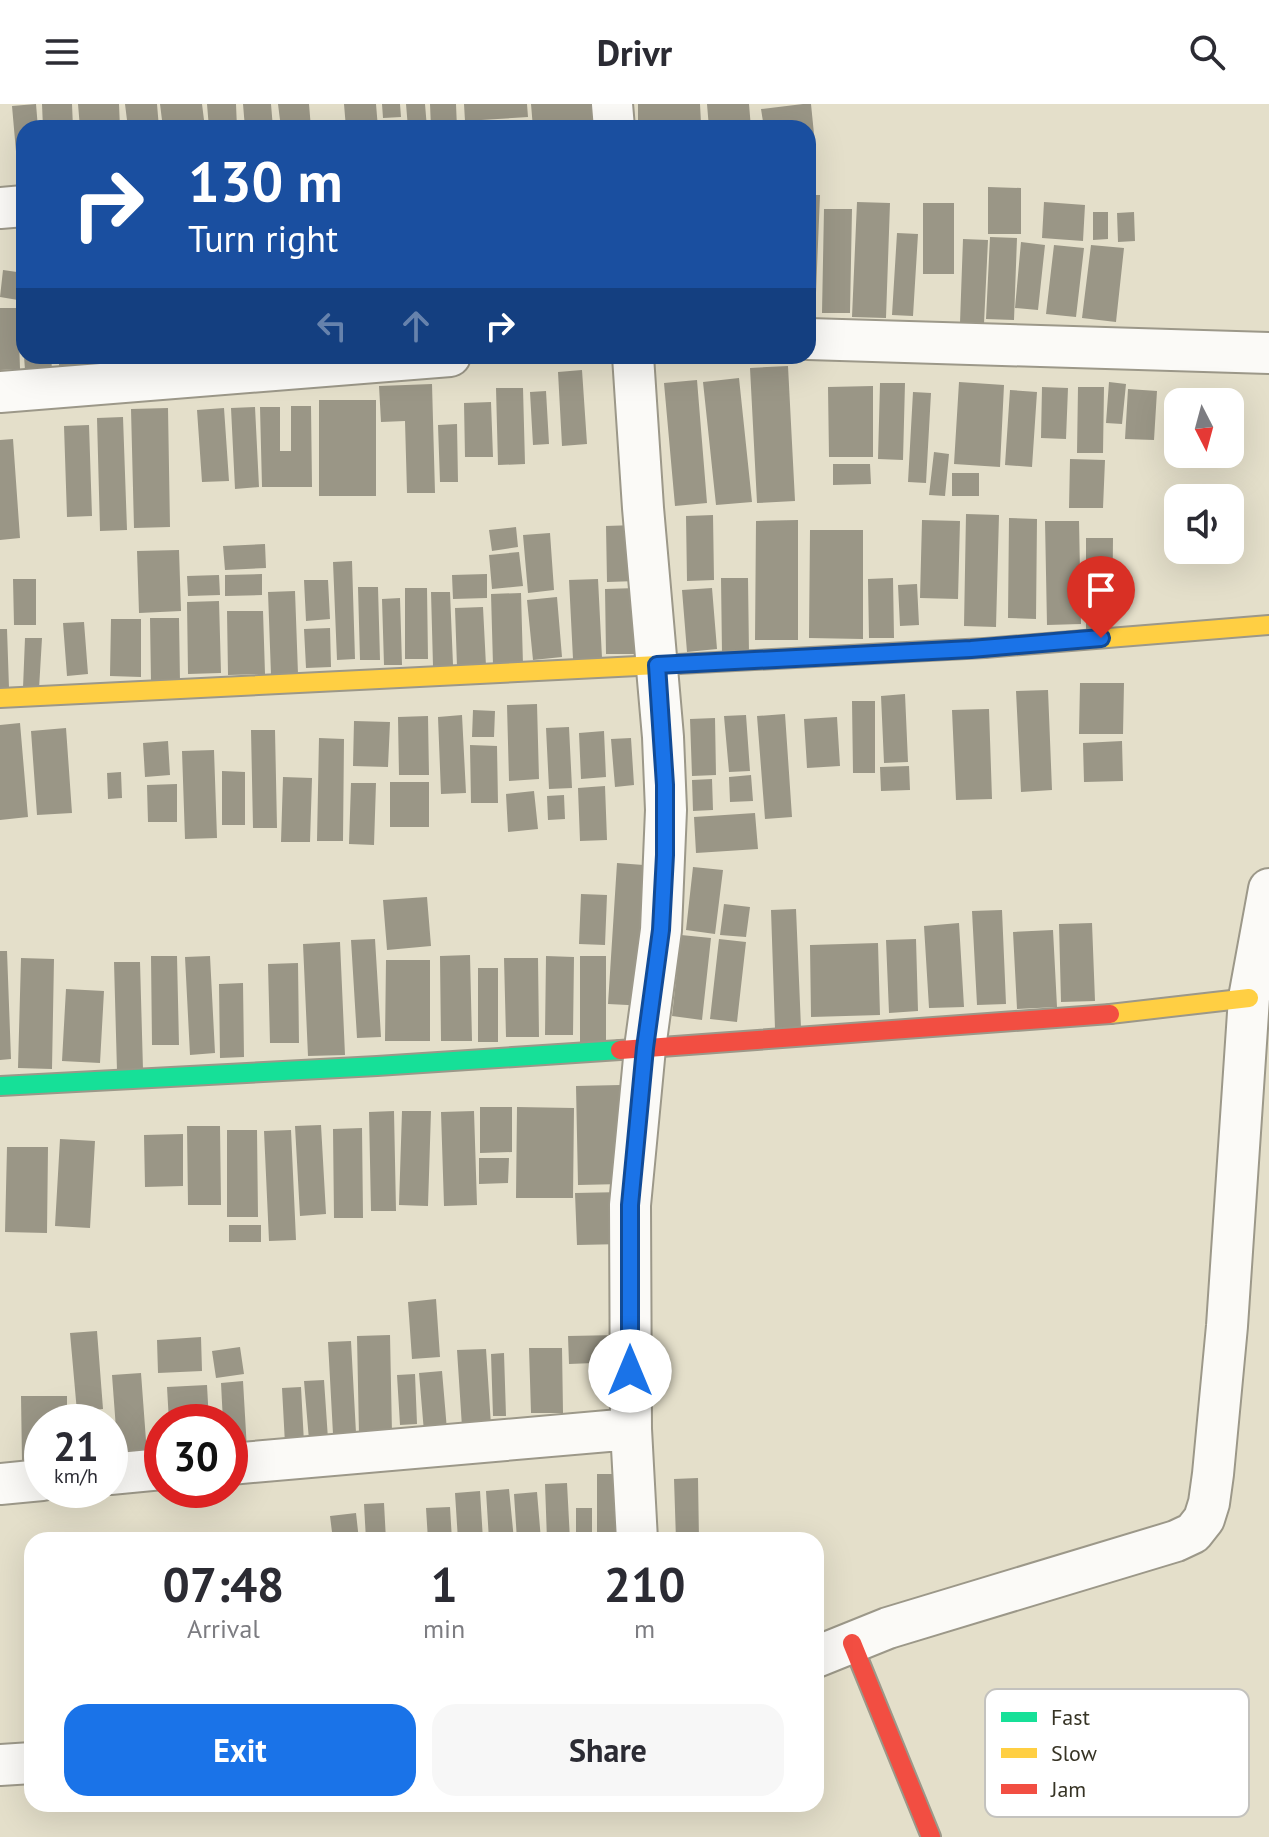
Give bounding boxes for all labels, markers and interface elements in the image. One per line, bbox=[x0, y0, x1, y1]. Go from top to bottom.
text: Drivr bbox=[597, 29, 672, 76]
icon: menu bbox=[40, 30, 84, 74]
icon: search bbox=[1185, 30, 1229, 74]
text: 130 m bbox=[188, 145, 343, 217]
icon: right bbox=[56, 152, 160, 256]
text: Turn right bbox=[188, 215, 338, 262]
icon: left bbox=[310, 304, 354, 348]
icon: ahead bbox=[394, 304, 438, 348]
icon: right bbox=[478, 304, 522, 348]
north arrow bbox=[1164, 388, 1244, 468]
map controls bbox=[1164, 388, 1244, 564]
button: sound bbox=[1164, 484, 1244, 564]
pin bbox=[1067, 556, 1135, 638]
icon: arrive bbox=[1079, 568, 1123, 612]
position arrow bbox=[588, 1329, 672, 1413]
speed limit sign: 30 bbox=[144, 1404, 248, 1508]
text: 21 bbox=[53, 1420, 99, 1472]
text: km/h bbox=[54, 1463, 98, 1489]
text: 07:48 bbox=[163, 1553, 284, 1615]
text: 1 bbox=[430, 1553, 458, 1615]
text: 210 bbox=[604, 1553, 685, 1615]
text: Arrival bbox=[187, 1612, 260, 1645]
text: min bbox=[423, 1612, 465, 1645]
text: m bbox=[634, 1612, 655, 1645]
legend bbox=[985, 1689, 1249, 1817]
text: Fast bbox=[1051, 1703, 1091, 1731]
button: Exit bbox=[64, 1704, 416, 1796]
button: Share bbox=[432, 1704, 784, 1796]
text: Slow bbox=[1051, 1739, 1097, 1767]
text: Jam bbox=[1050, 1775, 1086, 1803]

